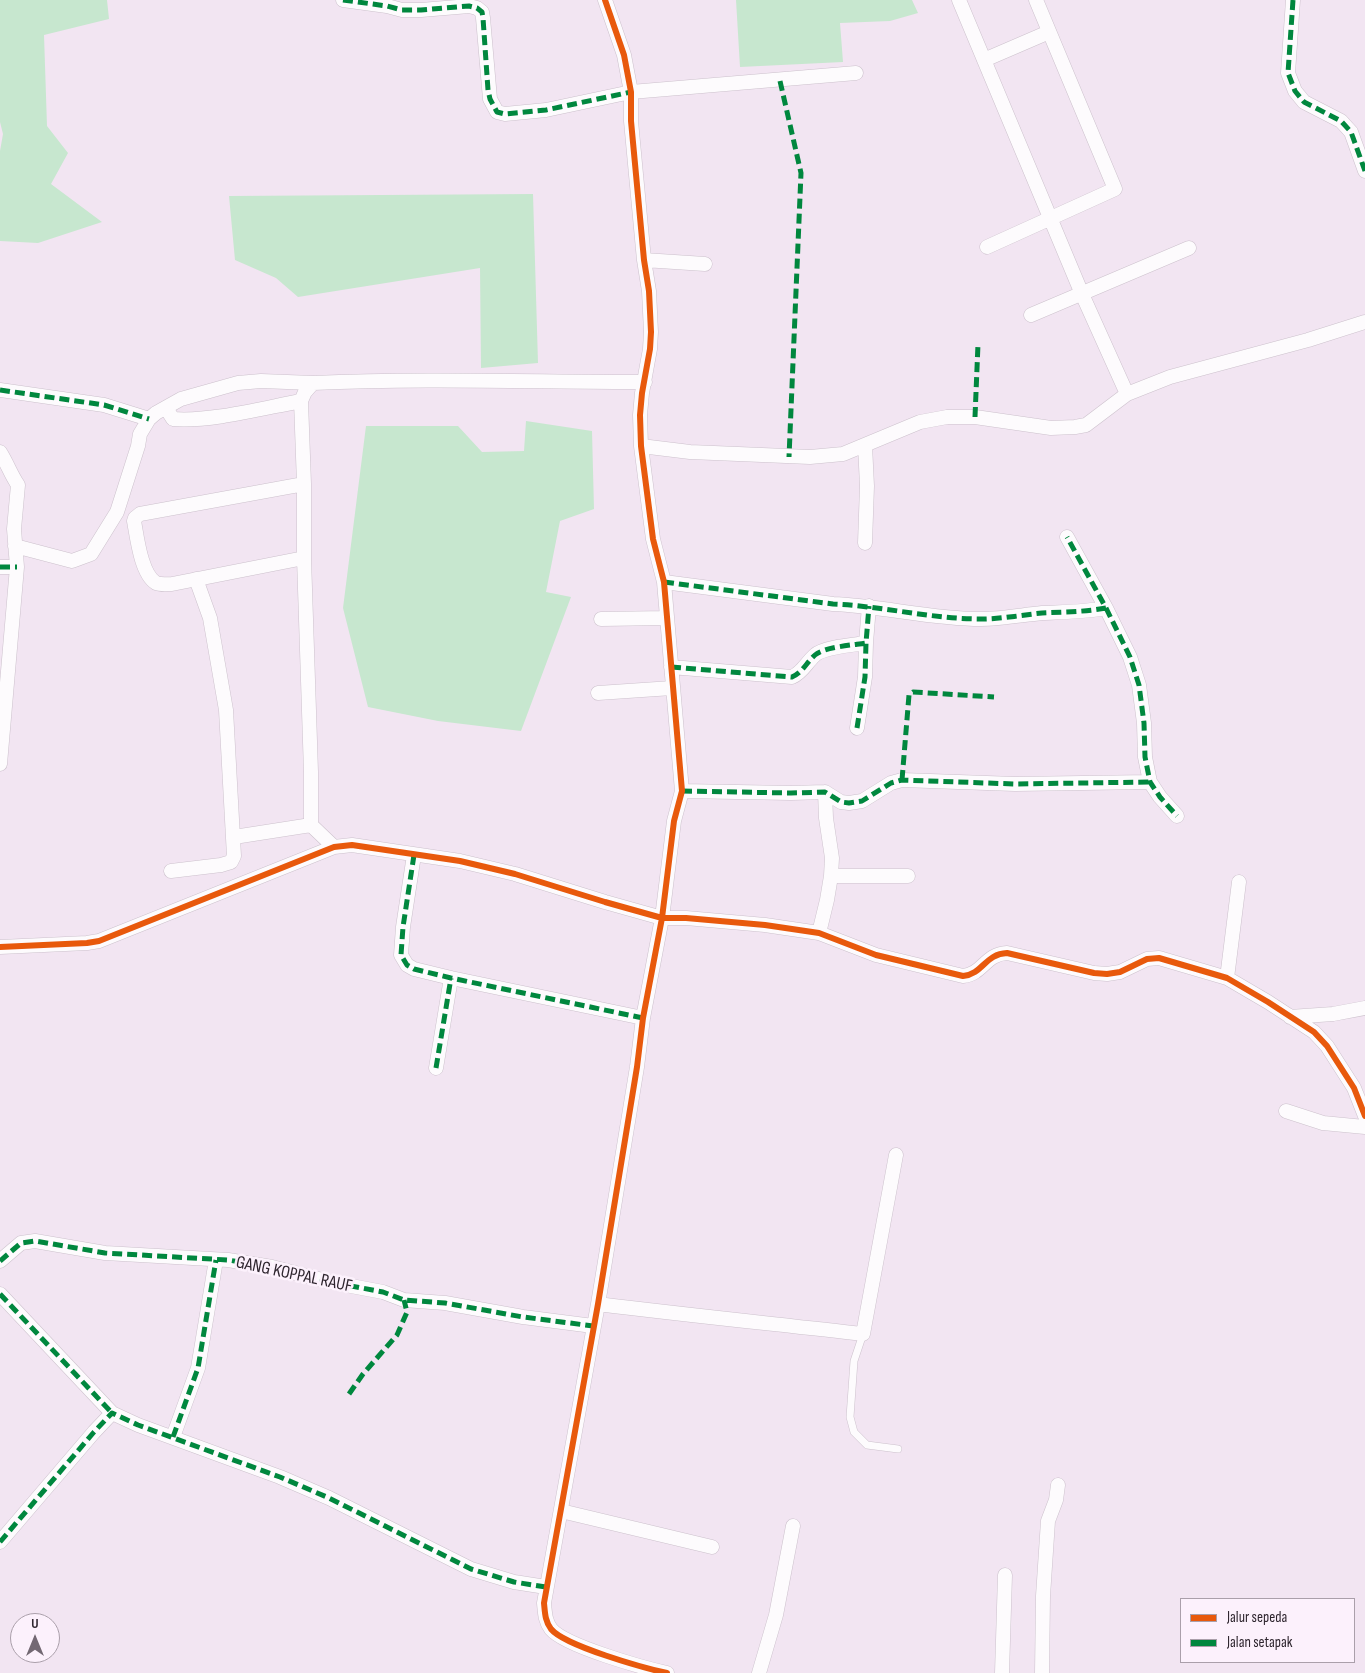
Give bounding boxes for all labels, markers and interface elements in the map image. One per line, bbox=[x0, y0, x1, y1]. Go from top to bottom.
street label: GANG KOPPAL RAUF bbox=[234, 1252, 354, 1298]
legend bbox=[1180, 1598, 1355, 1663]
text: Jalur sepeda bbox=[1227, 1608, 1287, 1627]
north arrow bbox=[10, 1613, 60, 1663]
text: U bbox=[31, 1615, 39, 1632]
text: Jalan setapak bbox=[1227, 1633, 1293, 1652]

